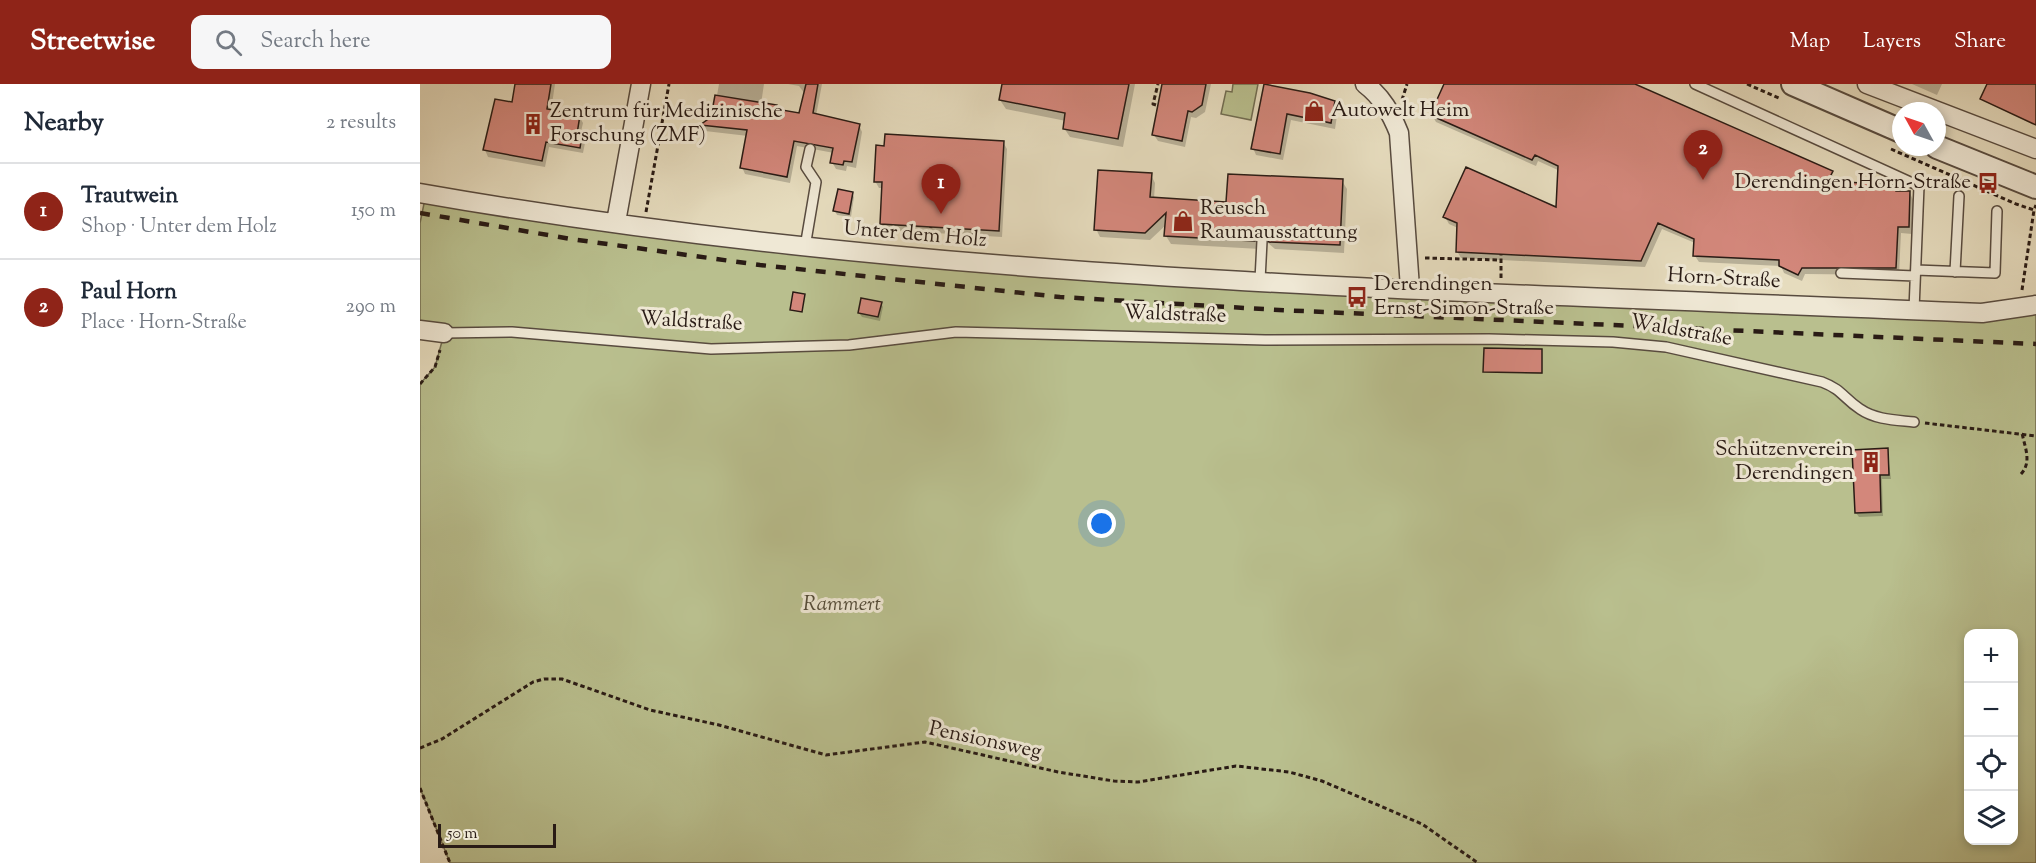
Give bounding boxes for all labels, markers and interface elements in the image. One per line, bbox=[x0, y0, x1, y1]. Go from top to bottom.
search box bbox=[191, 15, 611, 69]
text: Streetwise bbox=[30, 22, 155, 62]
icon: search bbox=[212, 26, 245, 59]
text: Search here bbox=[260, 26, 371, 58]
text: Map bbox=[1790, 27, 1830, 57]
text: Layers bbox=[1863, 27, 1921, 57]
text: Share bbox=[1954, 27, 2006, 57]
place label: Autowelt Heim bbox=[1331, 96, 1469, 126]
place label: Zentrum für Medizinische Forschung (ZMF) bbox=[550, 97, 783, 151]
shop icon: Autowelt Heim bbox=[1302, 99, 1326, 123]
north arrow bbox=[1892, 102, 1946, 156]
text: Nearby bbox=[24, 105, 104, 142]
text: 2 results bbox=[326, 109, 396, 138]
building icon: Zentrum für Medizinische Forschung (ZMF) bbox=[521, 112, 545, 136]
pin: 2 bbox=[1684, 130, 1722, 180]
pin: 1 bbox=[922, 164, 960, 214]
place label: Derendingen Horn-Straße bbox=[1734, 168, 1971, 198]
bus stop icon: Derendingen Horn-Straße bbox=[1976, 171, 2000, 195]
text: Trautwein bbox=[81, 181, 178, 213]
place label: Reusch Raumausstattung bbox=[1200, 194, 1357, 248]
text: 1 bbox=[40, 197, 47, 226]
text: 150 m bbox=[351, 197, 396, 226]
shop icon: Reusch Raumausstattung bbox=[1171, 209, 1195, 233]
text: Shop · Unter dem Holz bbox=[81, 213, 277, 242]
street label: Unter dem Holz bbox=[842, 214, 988, 256]
street label: Horn-Straße bbox=[1667, 261, 1781, 297]
place label: Derendingen Ernst-Simon-Straße bbox=[1374, 270, 1554, 324]
text: Paul Horn bbox=[81, 277, 177, 309]
bus stop icon: Derendingen Ernst-Simon-Straße bbox=[1345, 285, 1369, 309]
text: 2 bbox=[39, 293, 48, 322]
text: 290 m bbox=[346, 293, 396, 322]
street label: Waldstraße bbox=[1123, 298, 1227, 332]
street label: Waldstraße bbox=[639, 304, 743, 340]
street label: Waldstraße bbox=[1628, 307, 1734, 355]
text: Place · Horn-Straße bbox=[81, 309, 247, 338]
place label: Schützenverein Derendingen bbox=[1715, 435, 1854, 489]
building icon: Schützenverein Derendingen bbox=[1859, 450, 1883, 474]
your location bbox=[1087, 509, 1116, 538]
park label: Rammert bbox=[803, 590, 881, 620]
map controls bbox=[1964, 629, 2018, 845]
button: + bbox=[1964, 629, 2018, 683]
button: − bbox=[1964, 683, 2018, 737]
street label: Pensionsweg bbox=[926, 714, 1044, 768]
button: locate bbox=[1964, 737, 2018, 791]
button: layers bbox=[1964, 791, 2018, 845]
scale bar bbox=[438, 821, 556, 848]
text: 50 m bbox=[447, 823, 478, 846]

